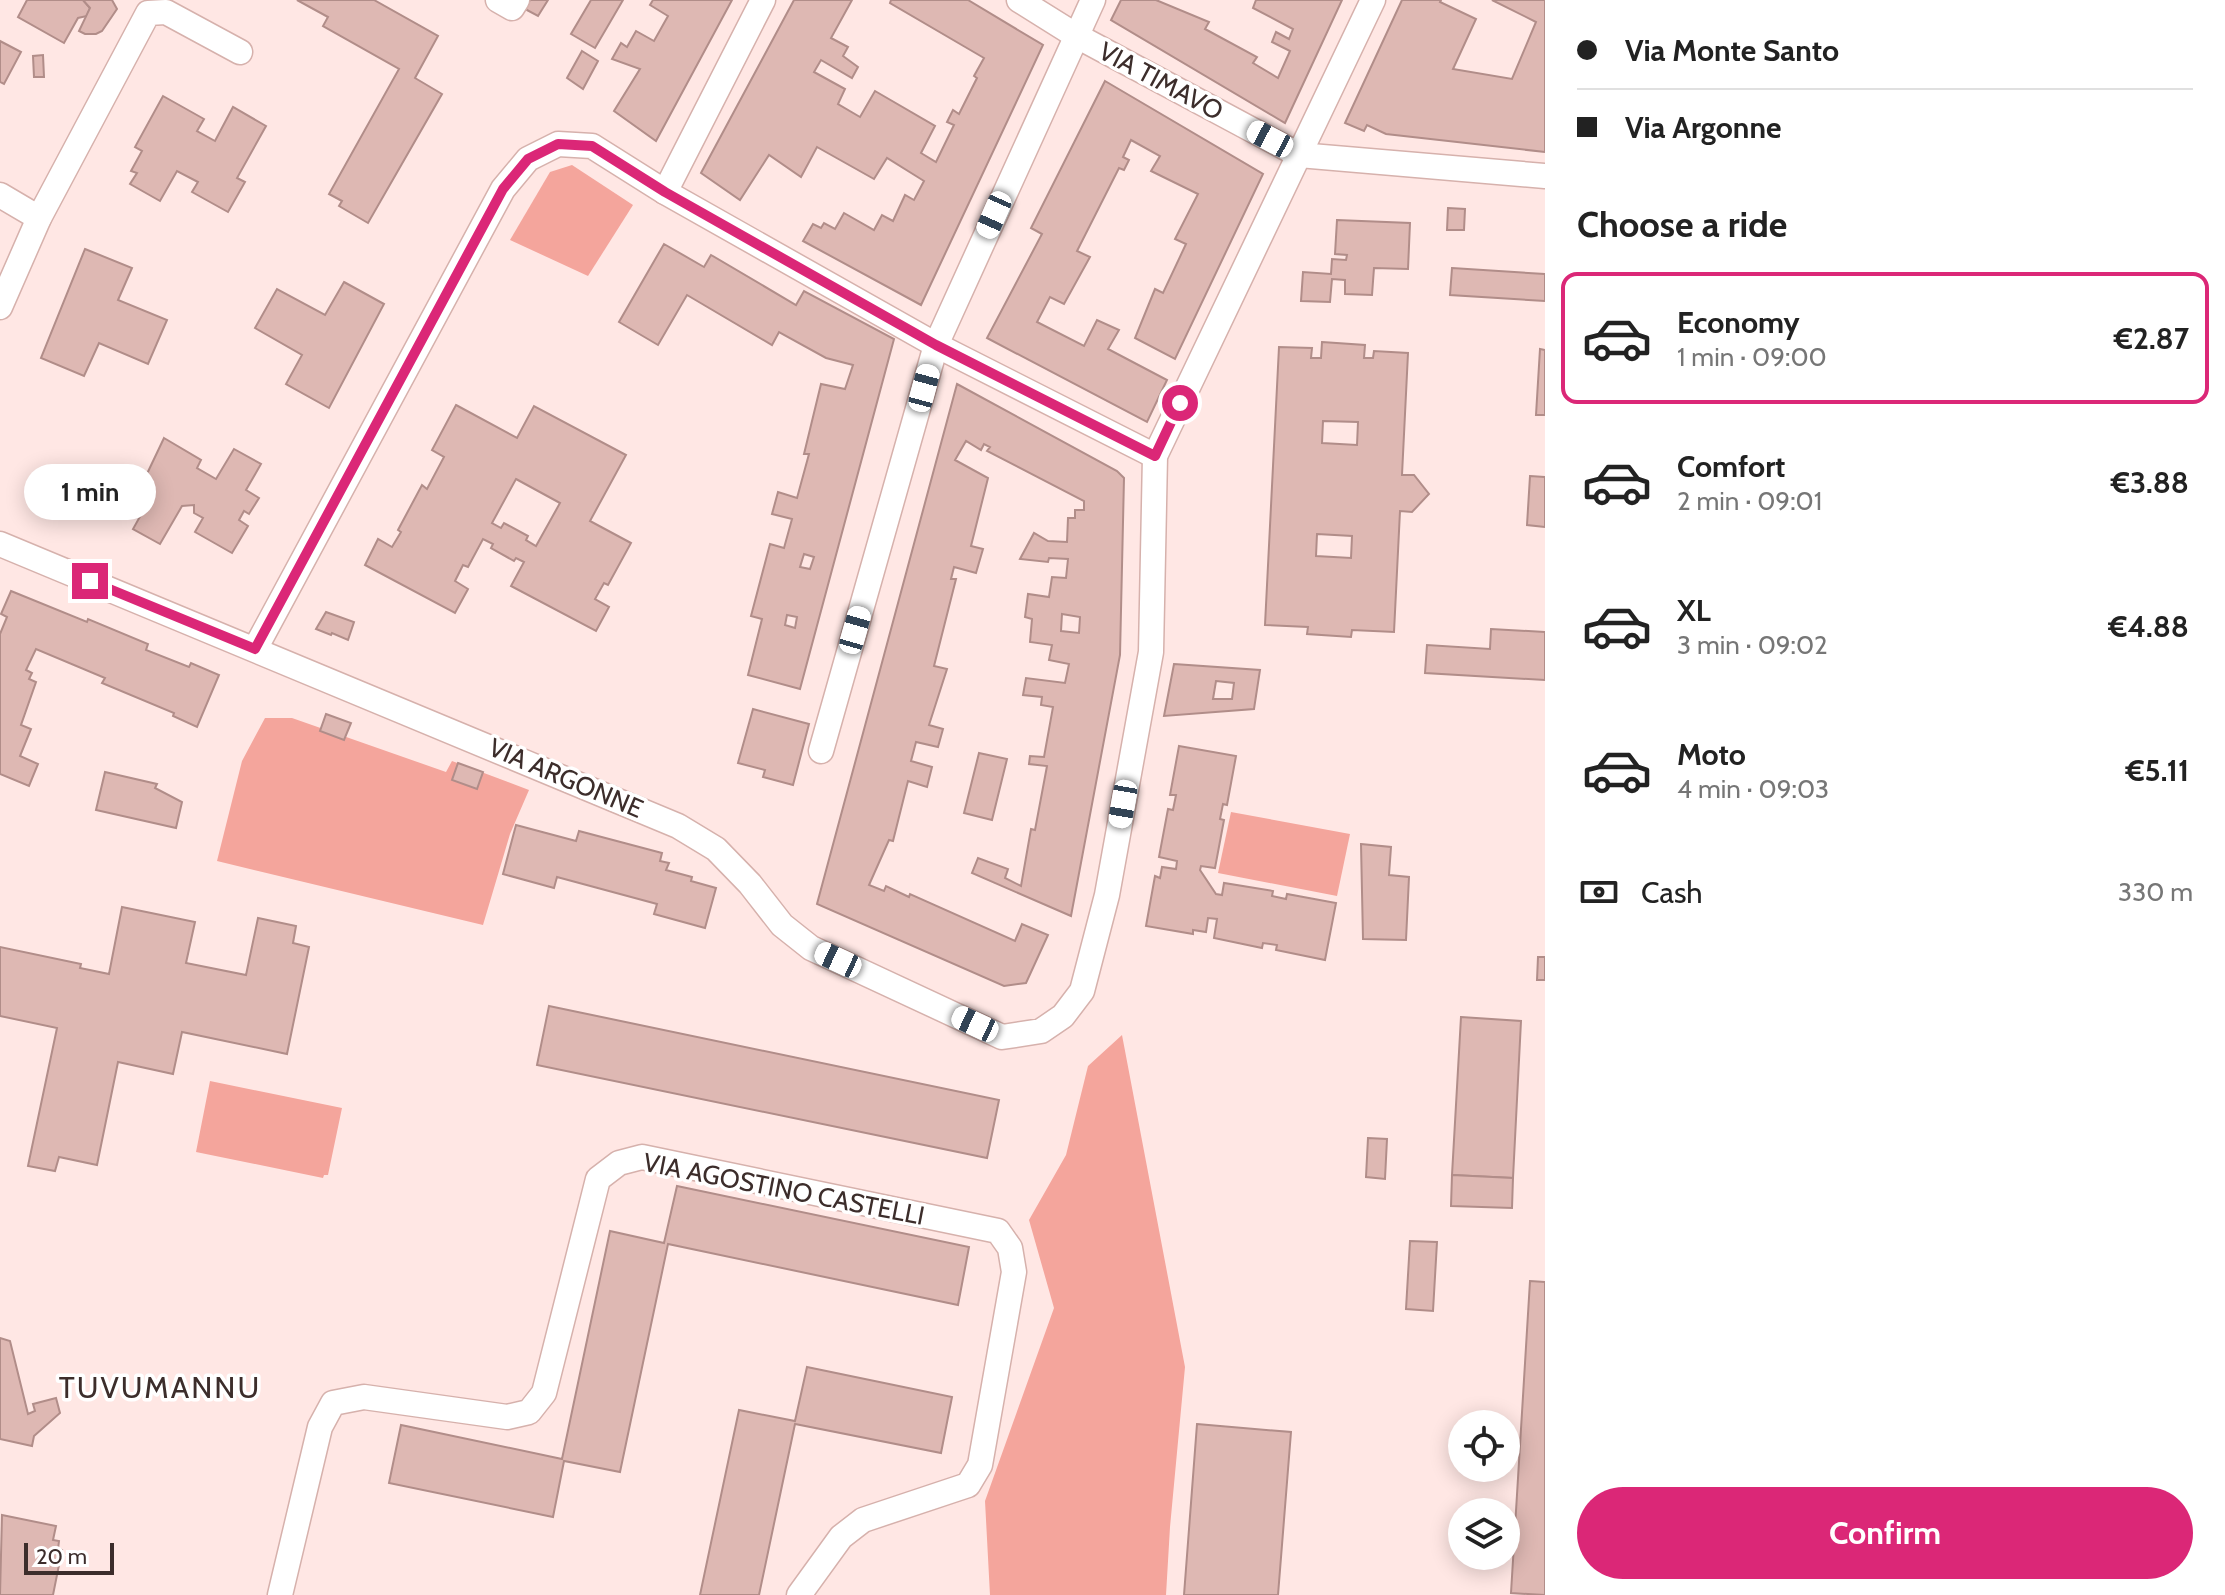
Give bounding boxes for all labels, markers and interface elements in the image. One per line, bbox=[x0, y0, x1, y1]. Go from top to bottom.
text: Via Monte Santo bbox=[1625, 32, 1839, 69]
street label: VIA TIMAVO bbox=[1093, 35, 1229, 127]
text: Via Argonne bbox=[1625, 109, 1781, 146]
car bbox=[1243, 117, 1297, 161]
car bbox=[973, 188, 1015, 242]
text: Choose a ride bbox=[1577, 202, 1787, 246]
icon: car bbox=[1581, 302, 1653, 374]
text: Economy bbox=[1677, 304, 1800, 341]
text: €2.87 bbox=[2114, 320, 2189, 357]
text: 1 min · 09:00 bbox=[1677, 341, 1827, 373]
car bbox=[906, 362, 942, 414]
route start bbox=[1162, 385, 1198, 421]
icon: car bbox=[1581, 446, 1653, 518]
text: Comfort bbox=[1677, 448, 1785, 485]
text: €3.88 bbox=[2111, 464, 2189, 501]
callout: 1 min bbox=[24, 465, 156, 521]
text: 1 min bbox=[61, 476, 119, 508]
text: 2 min · 09:01 bbox=[1677, 485, 1822, 517]
route end bbox=[72, 563, 108, 599]
icon: car bbox=[1581, 590, 1653, 662]
text: XL bbox=[1677, 592, 1711, 629]
car bbox=[837, 604, 873, 656]
text: €4.88 bbox=[2108, 608, 2189, 645]
text: 3 min · 09:02 bbox=[1677, 629, 1828, 661]
street label: VIA ARGONNE bbox=[484, 731, 648, 825]
icon: car bbox=[1581, 734, 1653, 806]
text: Moto bbox=[1677, 736, 1746, 773]
text: €5.11 bbox=[2125, 752, 2189, 789]
text: 4 min · 09:03 bbox=[1677, 773, 1829, 805]
car bbox=[1107, 778, 1139, 830]
icon: cash bbox=[1577, 870, 1621, 914]
text: Cash bbox=[1641, 874, 1703, 911]
text: 330 m bbox=[2118, 876, 2193, 908]
car bbox=[811, 939, 865, 981]
car bbox=[948, 1003, 1002, 1045]
street label: VIA AGOSTINO CASTELLI bbox=[641, 1146, 927, 1232]
district label: TUVUMANNU bbox=[59, 1369, 261, 1406]
map controls bbox=[1448, 1410, 1520, 1570]
button: locate bbox=[1448, 1410, 1520, 1482]
button: Confirm bbox=[1577, 1487, 2193, 1579]
button: layers bbox=[1448, 1498, 1520, 1570]
scale bar bbox=[24, 1539, 114, 1575]
text: 20 m bbox=[36, 1543, 87, 1570]

